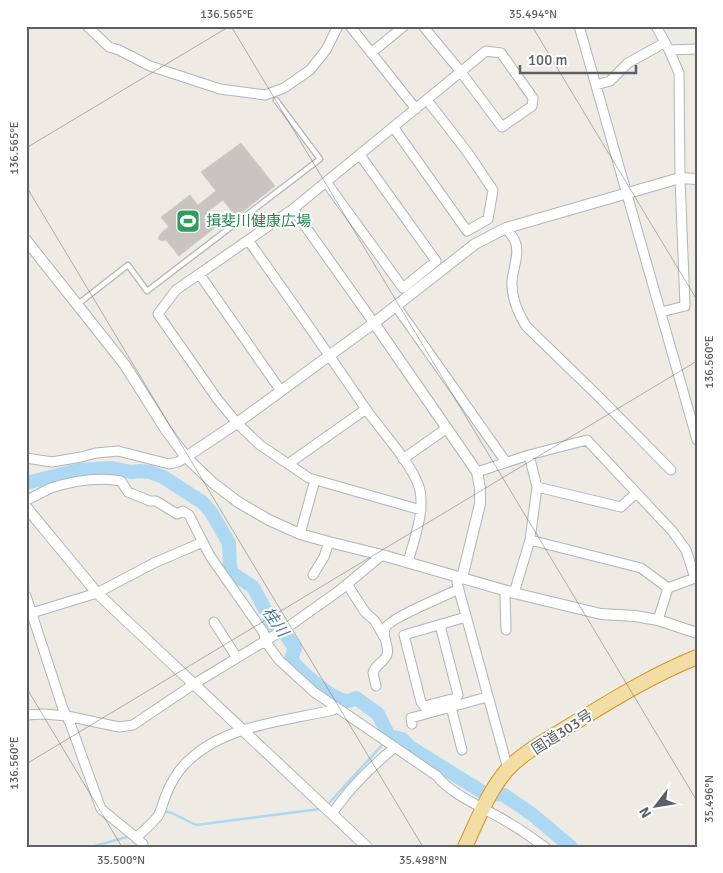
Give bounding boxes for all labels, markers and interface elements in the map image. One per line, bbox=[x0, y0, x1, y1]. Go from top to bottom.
text: 136.565°E bbox=[200, 7, 254, 22]
text: 35.494°N bbox=[509, 7, 557, 22]
scale bar bbox=[520, 42, 637, 74]
text: 100 m bbox=[528, 51, 568, 69]
text: 136.565°E bbox=[7, 121, 22, 175]
sports icon: 揖斐川健康広場 bbox=[175, 208, 201, 234]
place label: 揖斐川健康広場 bbox=[206, 212, 311, 230]
text: 136.560°E bbox=[702, 335, 717, 389]
water label: 桂川 bbox=[258, 603, 294, 642]
street label: 国道303号 bbox=[528, 706, 596, 758]
text: 136.560°E bbox=[7, 736, 22, 790]
text: 35.496°N bbox=[702, 775, 717, 823]
north arrow bbox=[630, 780, 680, 830]
text: N bbox=[635, 804, 655, 821]
text: 35.500°N bbox=[97, 853, 145, 868]
text: 35.498°N bbox=[399, 853, 447, 868]

